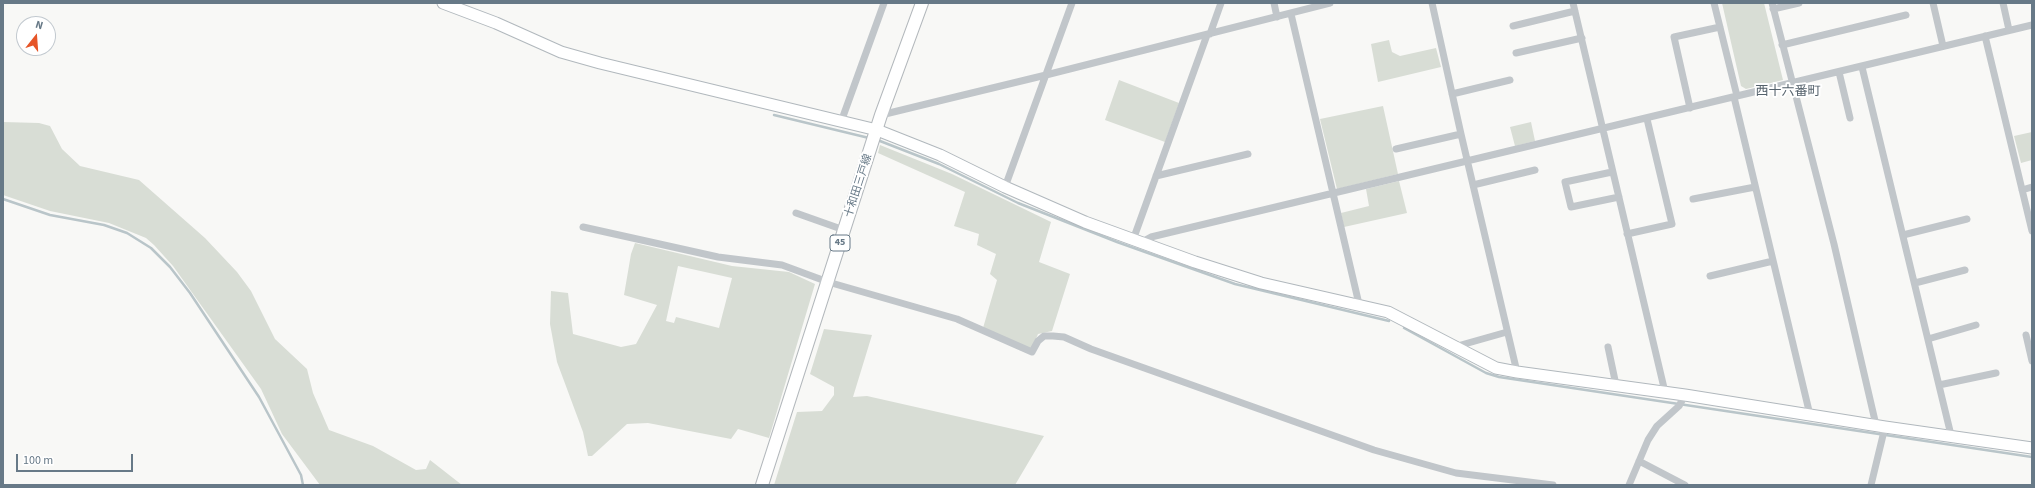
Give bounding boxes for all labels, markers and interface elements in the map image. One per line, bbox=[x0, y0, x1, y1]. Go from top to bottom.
north arrow bbox=[16, 16, 56, 56]
text: N bbox=[34, 17, 45, 33]
district label: 西十六番町 bbox=[1756, 84, 1820, 100]
street label: 十和田三戸線 bbox=[843, 153, 875, 219]
road number: 45 bbox=[830, 235, 850, 251]
scale bar bbox=[18, 446, 135, 472]
text: 100 m bbox=[23, 452, 53, 469]

